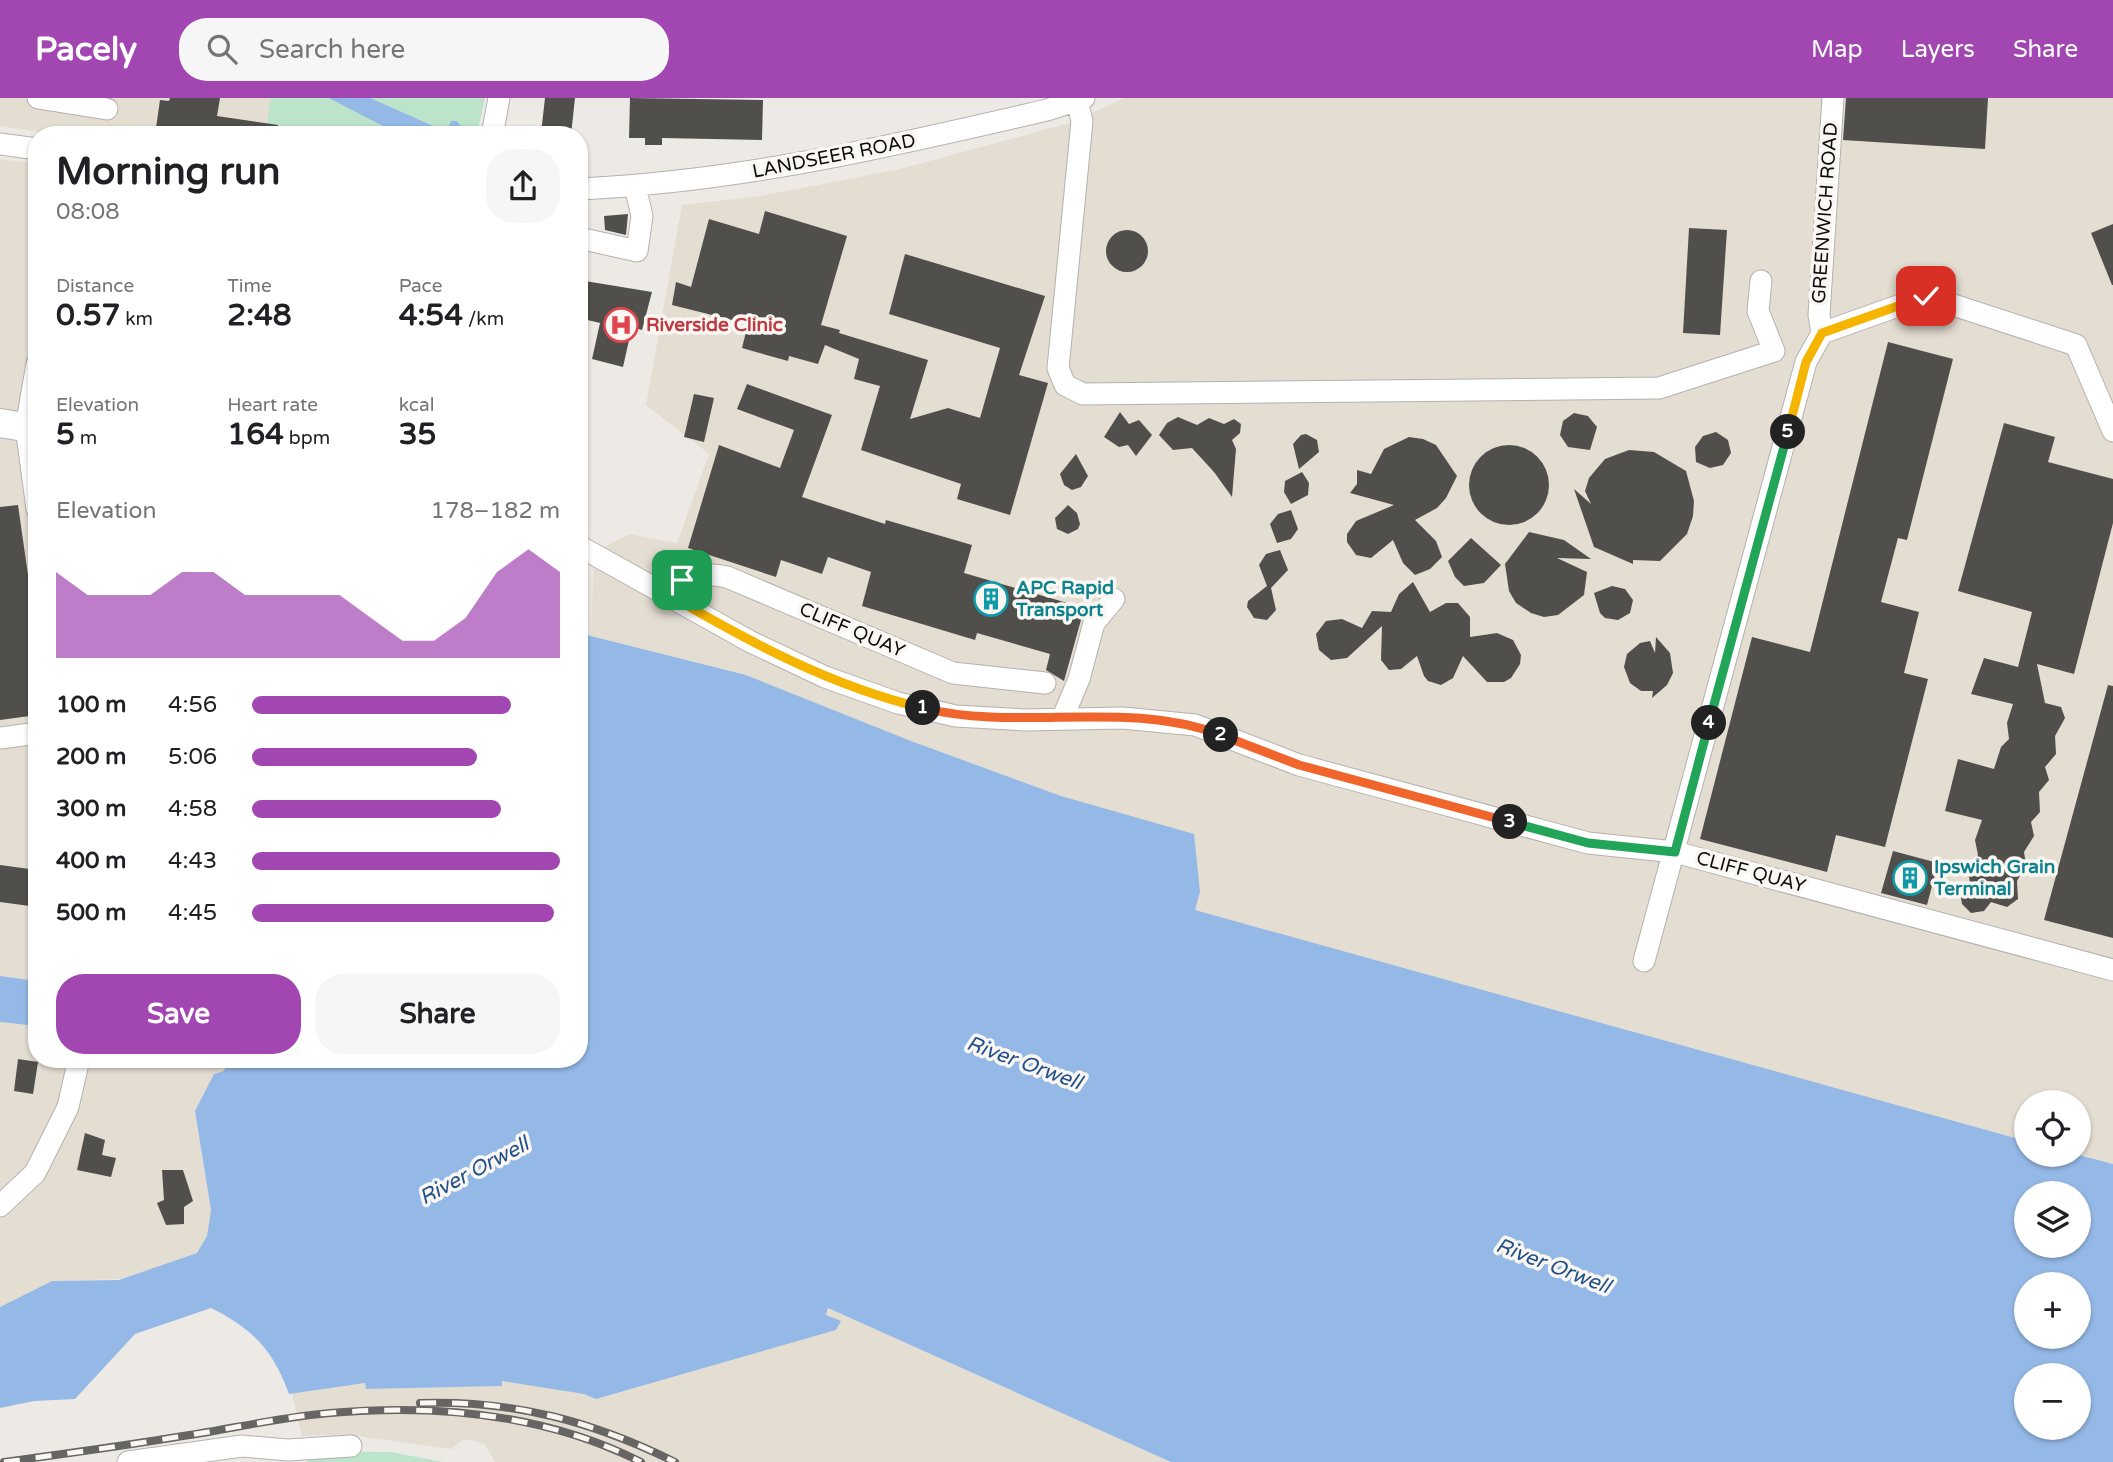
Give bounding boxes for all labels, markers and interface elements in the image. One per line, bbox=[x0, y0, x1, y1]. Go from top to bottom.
search box bbox=[179, 18, 669, 81]
text: Pacely bbox=[35, 30, 137, 69]
icon: search bbox=[203, 30, 241, 68]
text: Search here bbox=[259, 34, 405, 65]
text: Map bbox=[1811, 35, 1863, 64]
text: Layers bbox=[1901, 35, 1975, 64]
text: Share bbox=[2013, 35, 2078, 64]
street label: GREENWICH ROAD bbox=[1808, 122, 1842, 304]
street label: LANDSEER ROAD bbox=[751, 129, 917, 183]
text: Morning run bbox=[56, 149, 280, 195]
button: share bbox=[486, 149, 560, 223]
text: 08:08 bbox=[56, 198, 120, 226]
pin bbox=[1896, 266, 1956, 326]
text: Distance bbox=[56, 275, 134, 297]
text: Time bbox=[227, 275, 272, 297]
text: Pace bbox=[399, 275, 442, 297]
icon: check bbox=[1907, 277, 1945, 315]
text: 0.57 bbox=[56, 297, 120, 334]
text: 2:48 bbox=[227, 297, 292, 334]
text: 4:54 bbox=[399, 297, 463, 334]
hospital icon: Riverside Clinic bbox=[602, 306, 640, 344]
text: km bbox=[120, 308, 153, 330]
text: /km bbox=[463, 308, 504, 330]
place label: Riverside Clinic bbox=[646, 314, 783, 336]
text: Elevation bbox=[56, 394, 139, 416]
text: Heart rate bbox=[227, 394, 318, 416]
text: kcal bbox=[399, 394, 434, 416]
pin: 5 bbox=[1770, 414, 1806, 450]
text: 5 bbox=[56, 416, 75, 453]
text: 164 bbox=[227, 416, 284, 453]
text: 35 bbox=[399, 416, 436, 453]
text: 5 bbox=[1782, 420, 1793, 442]
text: m bbox=[75, 427, 97, 449]
text: bpm bbox=[284, 427, 330, 449]
text: Elevation bbox=[56, 497, 157, 525]
text: 178–182 m bbox=[431, 497, 560, 525]
pin bbox=[652, 550, 712, 610]
icon: arrive bbox=[663, 561, 701, 599]
place label: APC Rapid Transport bbox=[1015, 577, 1114, 622]
building icon: APC Rapid Transport bbox=[972, 580, 1010, 618]
street label: CLIFF QUAY bbox=[796, 598, 908, 662]
pin: 1 bbox=[906, 690, 940, 726]
text: 100 m bbox=[56, 691, 126, 719]
text: 4:56 bbox=[168, 691, 217, 719]
text: 1 bbox=[917, 696, 928, 718]
pin: 4 bbox=[1692, 706, 1726, 740]
text: 4 bbox=[1703, 711, 1714, 733]
pin: 2 bbox=[1204, 718, 1238, 752]
text: 2 bbox=[1215, 723, 1226, 745]
text: 200 m bbox=[56, 743, 126, 771]
text: 5:06 bbox=[168, 743, 217, 771]
text: 300 m bbox=[56, 795, 126, 823]
text: 4:58 bbox=[168, 795, 217, 823]
pin: 3 bbox=[1492, 804, 1528, 840]
text: 3 bbox=[1504, 810, 1515, 832]
text: 400 m bbox=[56, 847, 126, 875]
text: 4:43 bbox=[168, 847, 217, 875]
street label: CLIFF QUAY bbox=[1694, 847, 1808, 897]
place label: Ipswich Grain Terminal bbox=[1933, 856, 2055, 900]
building icon: Ipswich Grain Terminal bbox=[1891, 859, 1929, 897]
text: 500 m bbox=[56, 899, 126, 927]
text: 4:45 bbox=[168, 899, 217, 927]
button: Save bbox=[56, 974, 301, 1054]
button: Share bbox=[315, 974, 560, 1054]
water label: River Orwell bbox=[963, 1031, 1087, 1096]
map controls bbox=[2014, 1090, 2091, 1440]
button: locate bbox=[2014, 1090, 2091, 1167]
water label: River Orwell bbox=[415, 1130, 535, 1210]
button: layers bbox=[2014, 1181, 2091, 1258]
water label: River Orwell bbox=[1492, 1233, 1616, 1300]
button: + bbox=[2014, 1272, 2091, 1349]
button: − bbox=[2014, 1363, 2091, 1440]

